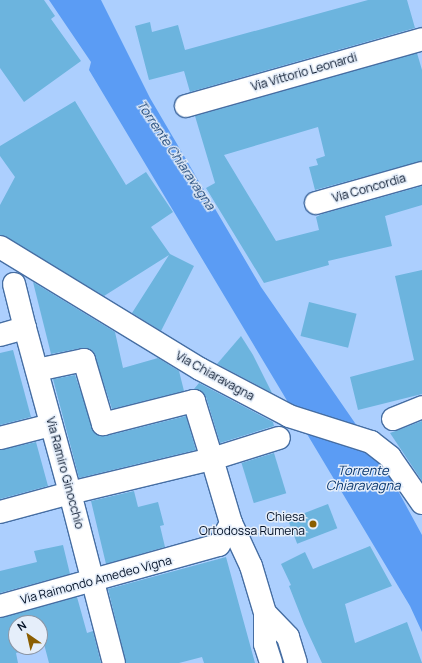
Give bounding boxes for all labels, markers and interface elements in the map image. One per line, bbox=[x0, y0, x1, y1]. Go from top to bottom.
street label: Via Vittorio Leonardi bbox=[249, 50, 359, 94]
water label: Torrente Chiaravagna bbox=[134, 97, 218, 213]
street label: Via Concordia bbox=[330, 171, 408, 205]
street label: Via Chiaravagna bbox=[173, 348, 257, 404]
street label: Via Ramiro Ginocchio bbox=[43, 415, 87, 531]
water label: Torrente Chiaravagna bbox=[326, 463, 400, 494]
place label: Chiesa Ortodossa Rumena bbox=[199, 510, 305, 538]
marker: Chiesa Ortodossa Rumena bbox=[308, 519, 318, 529]
street label: Via Raimondo Amedeo Vigna bbox=[19, 553, 173, 607]
north arrow bbox=[8, 615, 48, 655]
text: N bbox=[14, 617, 29, 634]

